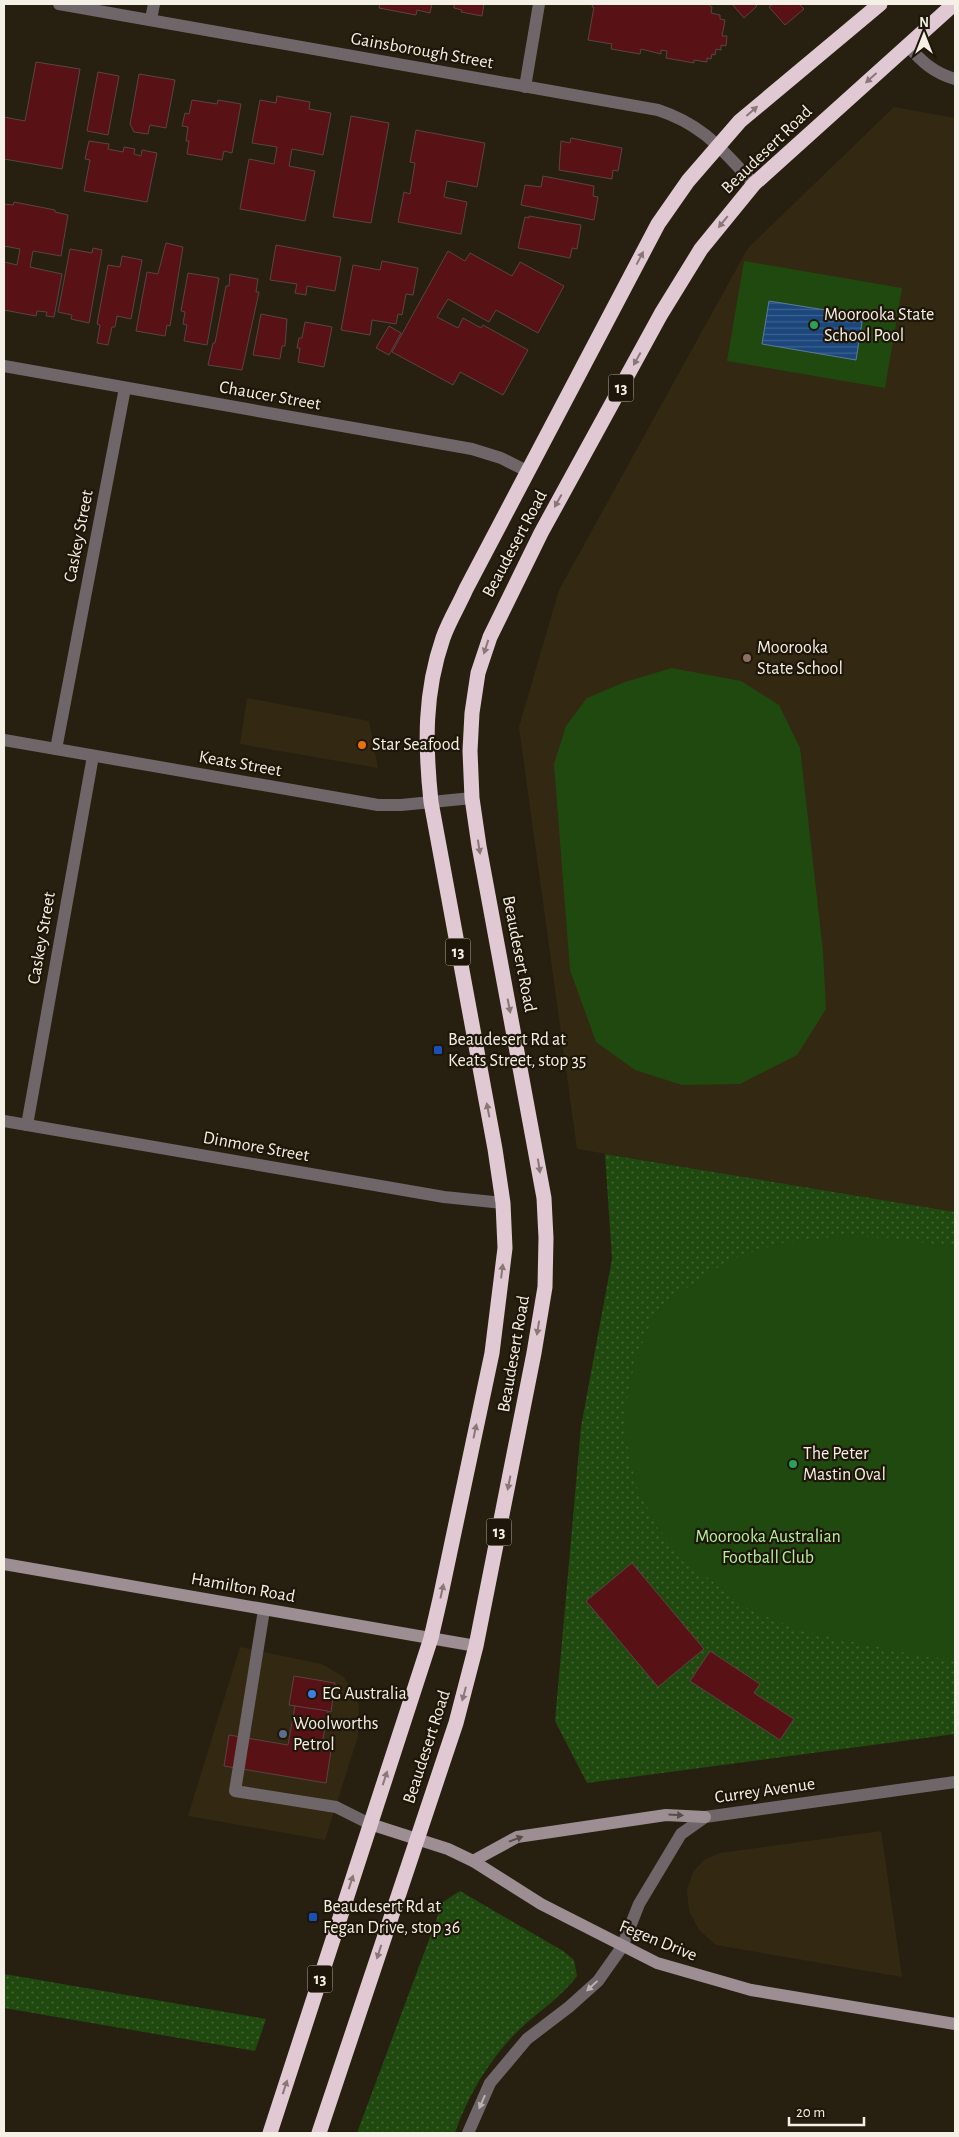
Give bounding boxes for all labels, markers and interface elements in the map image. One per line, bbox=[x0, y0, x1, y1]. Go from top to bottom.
north arrow bbox=[899, 10, 949, 60]
text: N bbox=[919, 16, 929, 30]
street label: Gainsborough Street bbox=[349, 30, 495, 72]
one-way arrow bbox=[865, 72, 877, 84]
street label: Beaudesert Road bbox=[718, 102, 816, 198]
one-way arrow bbox=[746, 106, 758, 117]
one-way arrow bbox=[717, 215, 728, 228]
one-way arrow bbox=[636, 251, 644, 265]
place label: Moorooka State School Pool bbox=[824, 306, 934, 345]
marker: Moorooka State School Pool bbox=[808, 319, 820, 331]
one-way arrow bbox=[633, 352, 641, 366]
road number: 13 bbox=[608, 374, 634, 402]
street label: Chaucer Street bbox=[218, 378, 322, 414]
street label: Caskey Street bbox=[61, 488, 97, 584]
street label: Beaudesert Road bbox=[479, 488, 551, 600]
one-way arrow bbox=[554, 495, 563, 508]
place label: Moorooka State School bbox=[757, 639, 843, 678]
one-way arrow bbox=[482, 640, 490, 655]
marker: Moorooka State School bbox=[741, 652, 753, 664]
place label: Star Seafood bbox=[372, 736, 460, 754]
marker: Star Seafood bbox=[356, 739, 368, 751]
street label: Keats Street bbox=[197, 748, 283, 780]
one-way arrow bbox=[476, 839, 484, 855]
street label: Caskey Street bbox=[25, 890, 59, 986]
street label: Beaudesert Road bbox=[499, 894, 539, 1014]
road number: 13 bbox=[446, 939, 470, 966]
one-way arrow bbox=[506, 999, 514, 1015]
place label: Beaudesert Rd at Keats Street, stop 35 bbox=[448, 1031, 586, 1070]
marker: Beaudesert Rd at Keats Street, stop 35 bbox=[432, 1044, 444, 1056]
one-way arrow bbox=[483, 1102, 491, 1118]
street label: Dinmore Street bbox=[201, 1129, 311, 1165]
one-way arrow bbox=[535, 1158, 543, 1174]
one-way arrow bbox=[498, 1263, 506, 1279]
street label: Beaudesert Road bbox=[495, 1294, 533, 1414]
one-way arrow bbox=[534, 1320, 542, 1336]
one-way arrow bbox=[471, 1424, 479, 1439]
place label: The Peter Mastin Oval bbox=[803, 1445, 886, 1484]
marker: The Peter Mastin Oval bbox=[787, 1458, 799, 1470]
one-way arrow bbox=[505, 1475, 513, 1490]
road number: 13 bbox=[486, 1518, 512, 1545]
park label: Moorooka Australian Football Club bbox=[695, 1528, 841, 1567]
street label: Hamilton Road bbox=[189, 1570, 297, 1606]
one-way arrow bbox=[438, 1583, 446, 1598]
place label: EG Australia bbox=[322, 1685, 407, 1703]
one-way arrow bbox=[459, 1686, 467, 1701]
marker: EG Australia bbox=[306, 1688, 318, 1700]
street label: Beaudesert Road bbox=[400, 1688, 454, 1806]
place label: Woolworths Petrol bbox=[293, 1715, 379, 1754]
marker: Woolworths Petrol bbox=[277, 1728, 289, 1740]
one-way arrow bbox=[381, 1770, 389, 1785]
street label: Currey Avenue bbox=[714, 1775, 816, 1807]
one-way arrow bbox=[669, 1812, 685, 1820]
one-way arrow bbox=[509, 1835, 524, 1843]
one-way arrow bbox=[348, 1875, 355, 1890]
place label: Beaudesert Rd at Fegan Drive, stop 36 bbox=[323, 1898, 460, 1937]
marker: Beaudesert Rd at Fegan Drive, stop 36 bbox=[307, 1911, 319, 1923]
street label: Fegen Drive bbox=[617, 1917, 699, 1965]
one-way arrow bbox=[375, 1945, 383, 1960]
road number: 13 bbox=[308, 1966, 332, 1992]
one-way arrow bbox=[587, 1980, 599, 1992]
one-way arrow bbox=[281, 2079, 289, 2094]
scale bar bbox=[789, 2094, 864, 2126]
one-way arrow bbox=[477, 2095, 485, 2109]
text: 20 m bbox=[796, 2105, 825, 2120]

